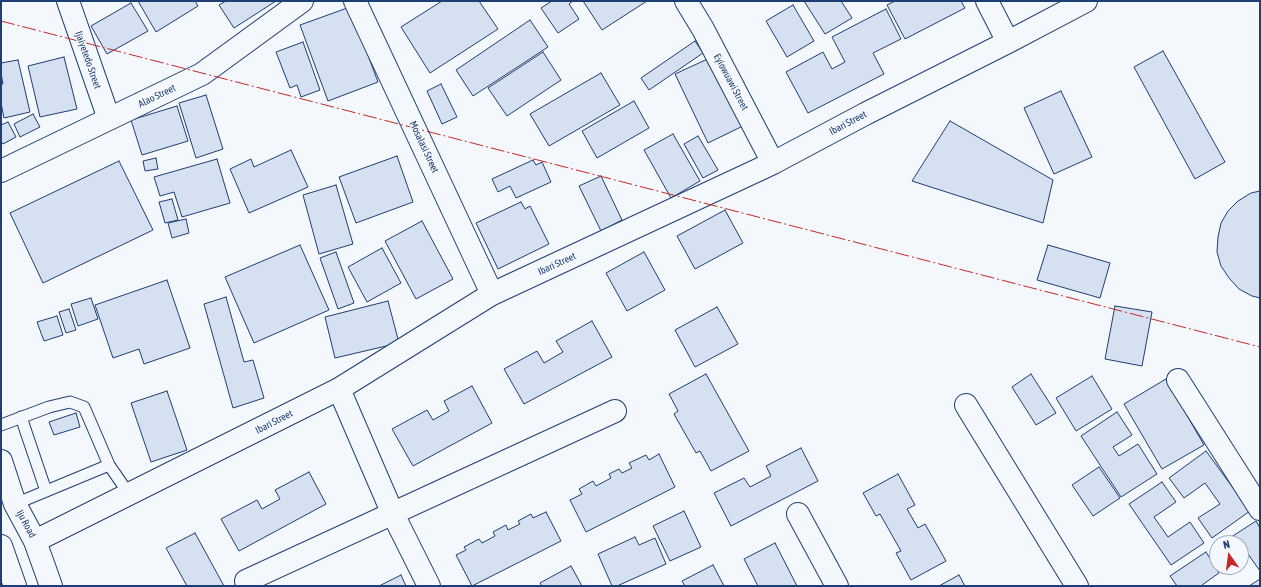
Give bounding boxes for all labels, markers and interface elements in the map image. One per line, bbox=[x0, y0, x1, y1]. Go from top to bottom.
street label: Ijaiyetedo Street bbox=[72, 30, 104, 90]
street label: Eyiowuawi Street bbox=[711, 52, 751, 112]
street label: Alao Street bbox=[136, 82, 178, 110]
street label: Ibari Street bbox=[827, 108, 869, 138]
street label: Mosalasi Street bbox=[407, 119, 441, 175]
street label: Ibari Street bbox=[536, 250, 578, 278]
street label: Ibari Street bbox=[253, 407, 295, 437]
street label: Iju Road bbox=[14, 508, 38, 540]
north arrow bbox=[1209, 535, 1249, 575]
text: N bbox=[1222, 538, 1231, 551]

